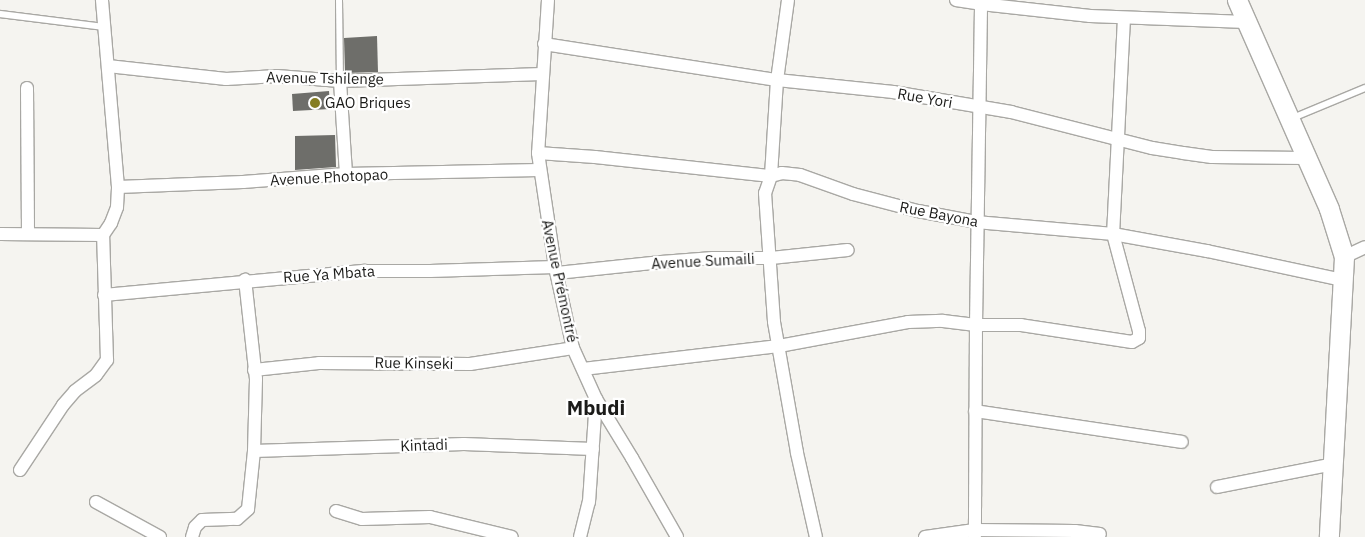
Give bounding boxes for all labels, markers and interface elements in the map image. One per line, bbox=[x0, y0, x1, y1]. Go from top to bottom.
street label: Avenue Tshilenge bbox=[266, 68, 384, 88]
street label: Rue Yori bbox=[896, 84, 954, 112]
place label: GAO Briques bbox=[325, 94, 411, 112]
marker: GAO Briques bbox=[309, 97, 321, 109]
street label: Avenue Photopao bbox=[269, 165, 389, 189]
street label: Rue Bayona bbox=[898, 198, 980, 230]
street label: Avenue Prémontré bbox=[538, 218, 582, 344]
street label: Avenue Sumaili bbox=[651, 249, 755, 273]
street label: Rue Ya Mbata bbox=[283, 262, 375, 286]
street label: Rue Kinseki bbox=[374, 353, 454, 373]
district label: Mbudi bbox=[567, 395, 625, 419]
street label: Kintadi bbox=[400, 435, 448, 455]

